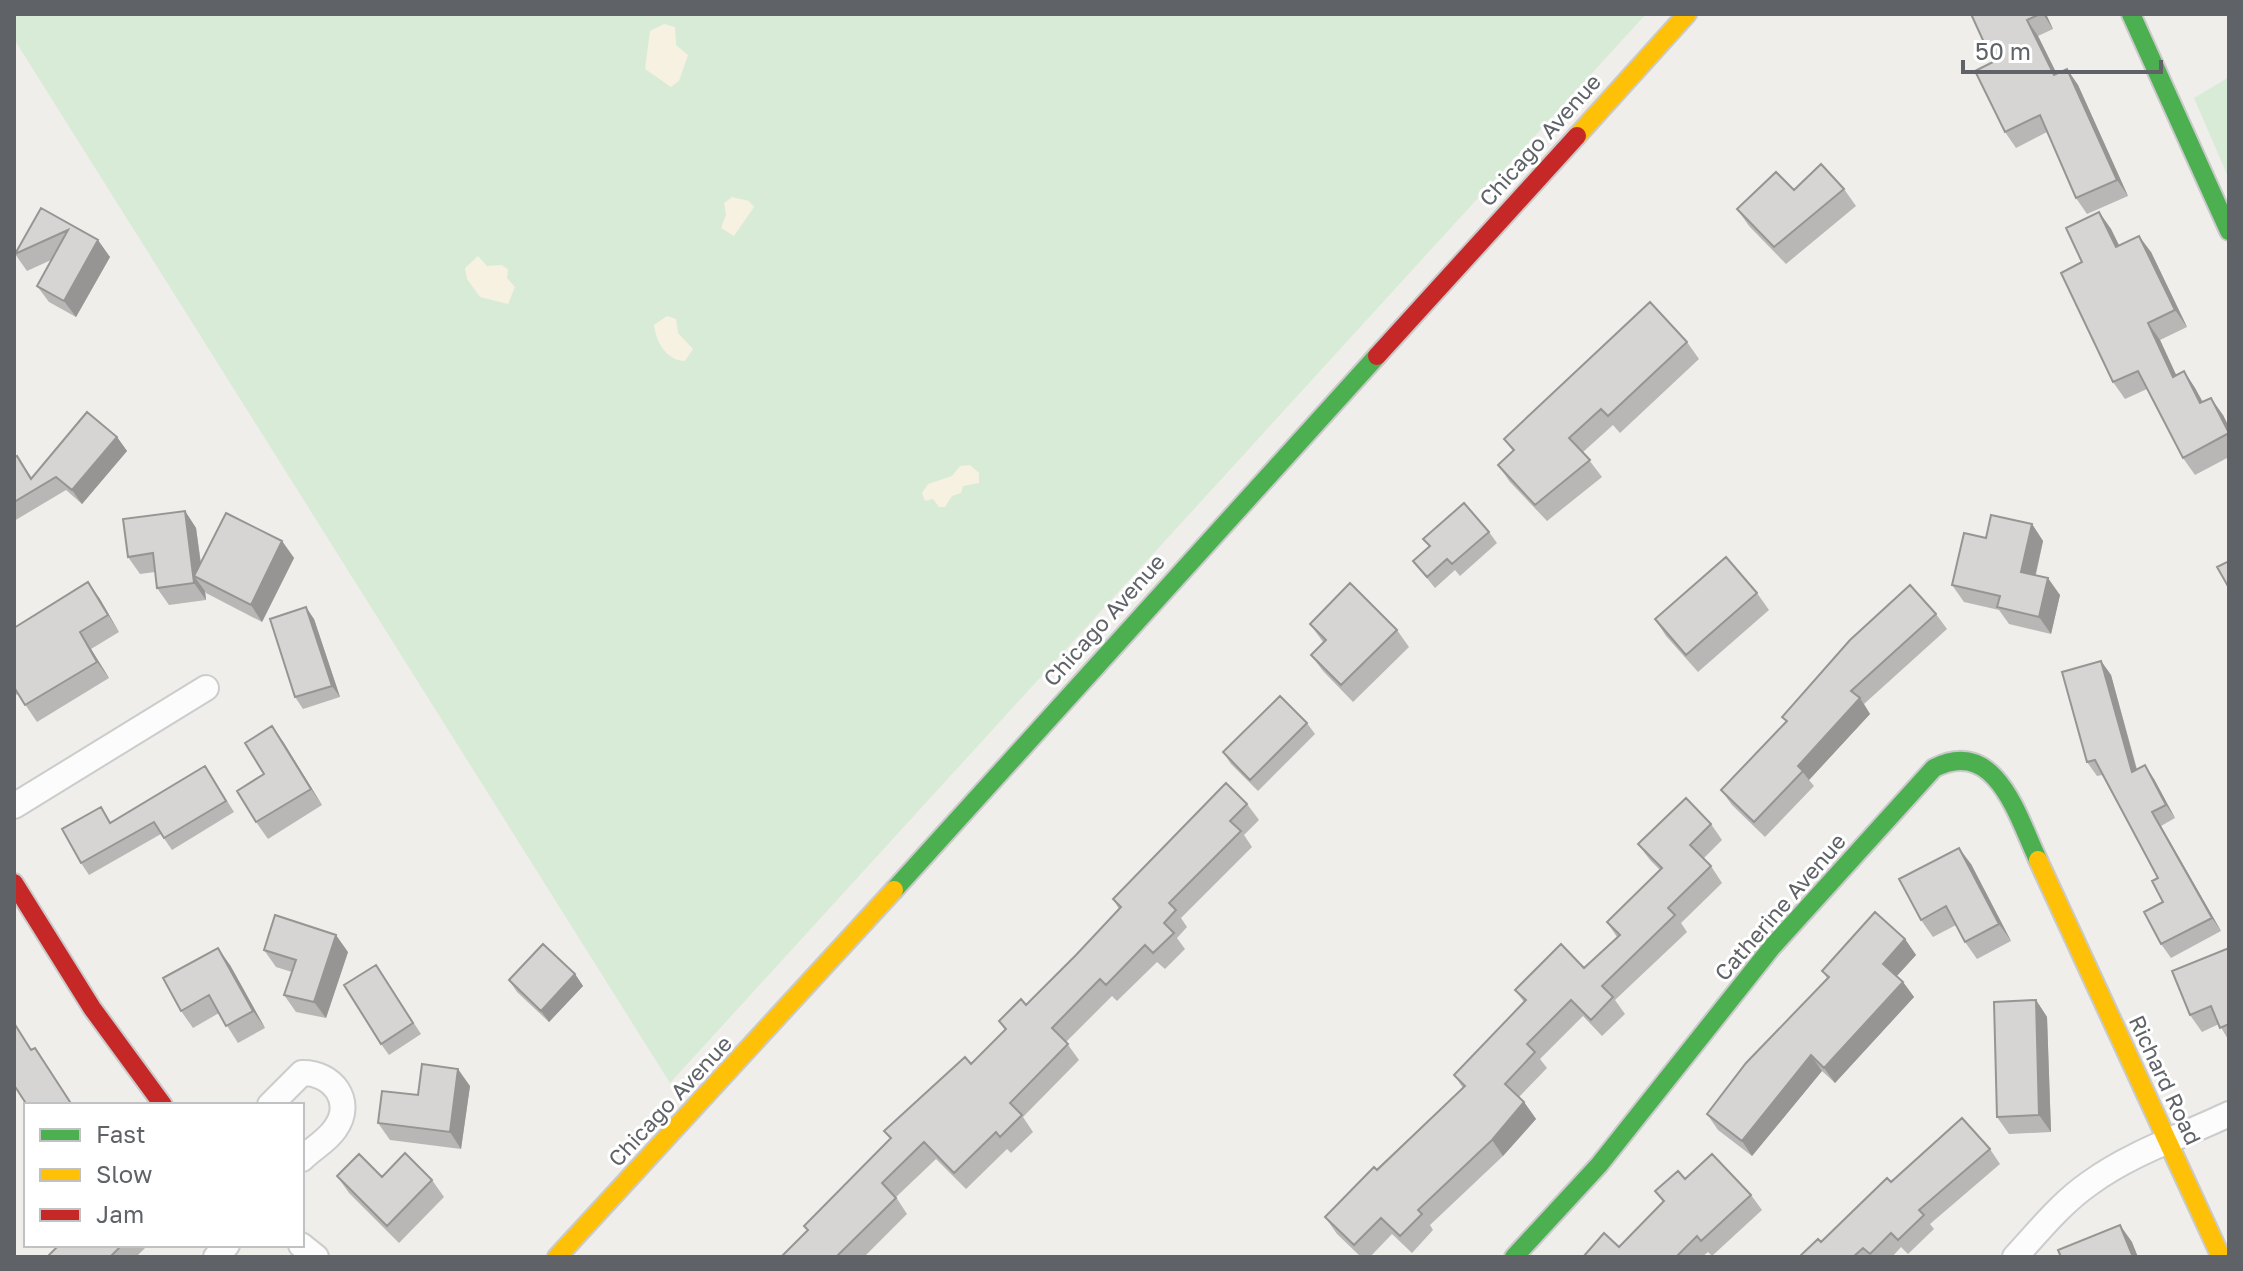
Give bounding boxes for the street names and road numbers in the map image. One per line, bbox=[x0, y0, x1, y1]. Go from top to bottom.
street label: Chicago Avenue bbox=[1473, 68, 1606, 211]
street label: Chicago Avenue bbox=[1037, 548, 1170, 691]
street label: Catherine Avenue bbox=[1708, 828, 1851, 986]
street label: Richard Road bbox=[2124, 1011, 2207, 1149]
street label: Chicago Avenue bbox=[602, 1030, 737, 1172]

